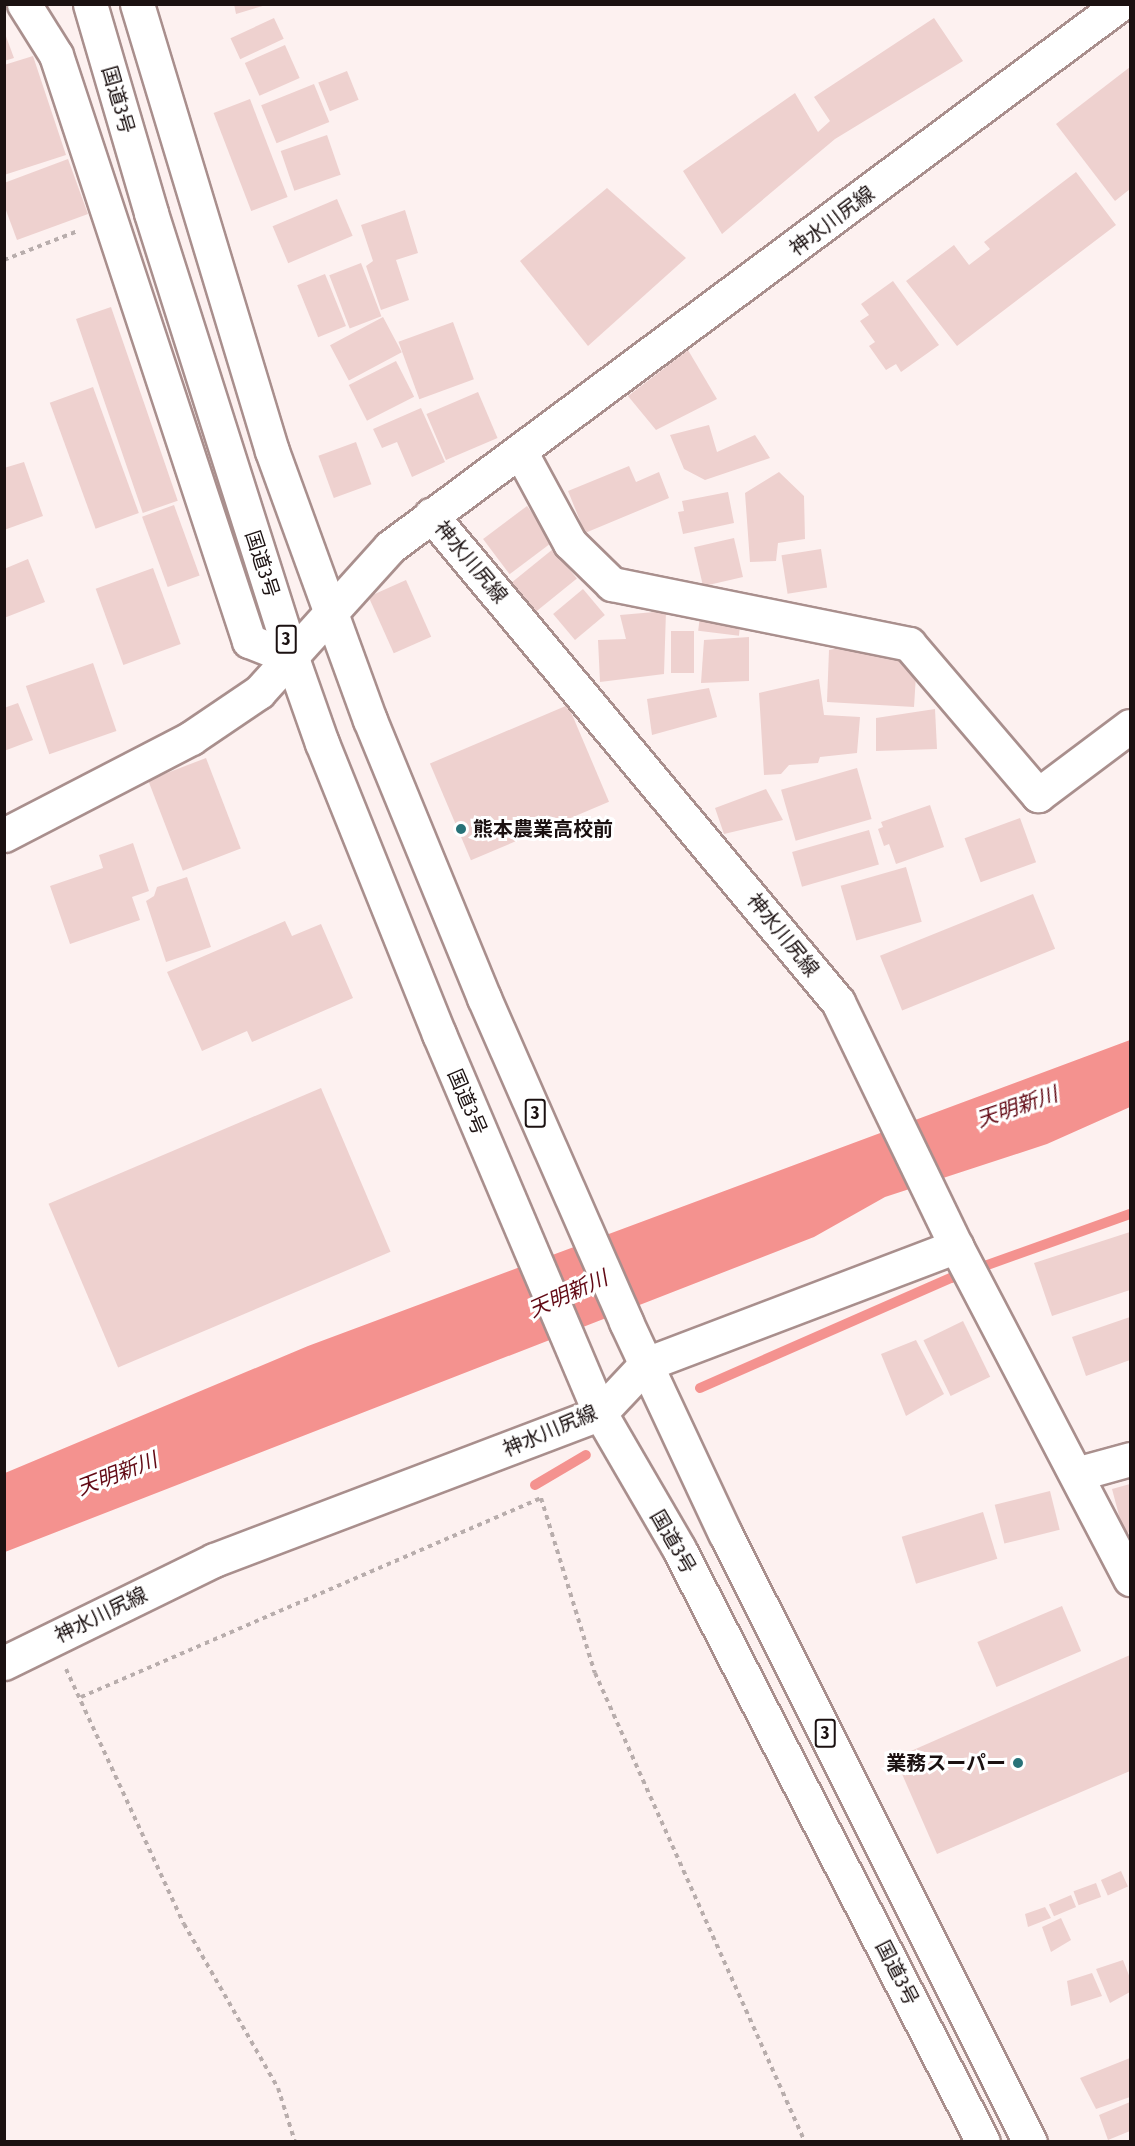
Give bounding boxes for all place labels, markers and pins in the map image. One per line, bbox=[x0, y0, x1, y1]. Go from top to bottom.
place label: 熊本農業高校前 bbox=[473, 817, 613, 841]
marker: 熊本農業高校前 bbox=[454, 822, 468, 836]
place label: 業務スーパー bbox=[886, 1751, 1006, 1775]
marker: 業務スーパー bbox=[1011, 1756, 1025, 1770]

